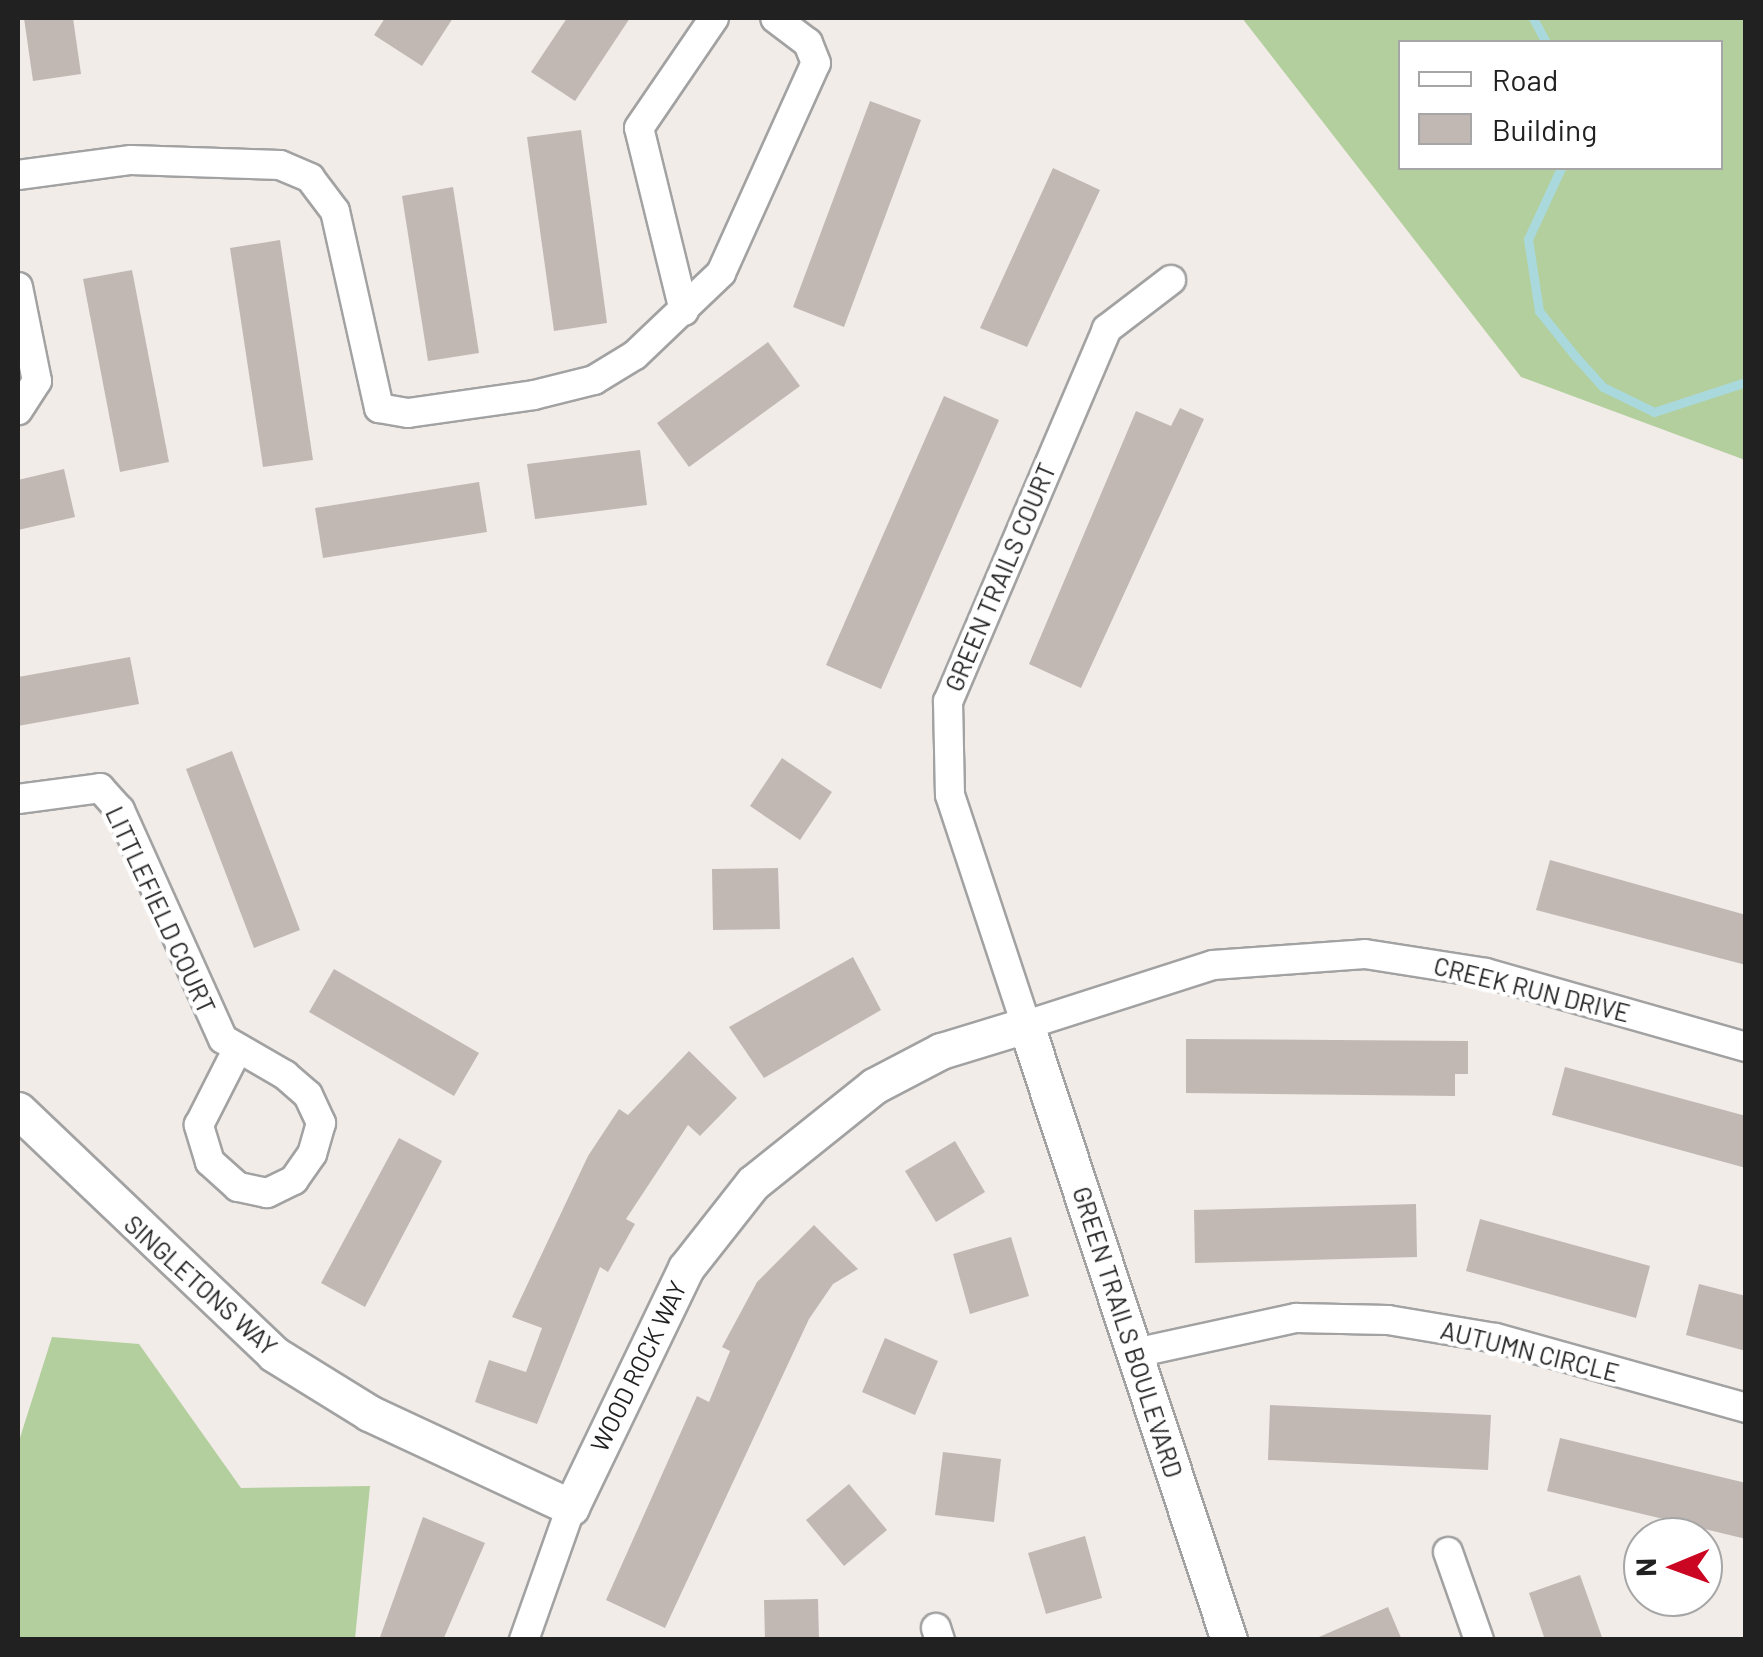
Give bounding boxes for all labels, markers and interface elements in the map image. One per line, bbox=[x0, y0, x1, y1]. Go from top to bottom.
legend bbox=[1398, 40, 1723, 170]
text: Road bbox=[1492, 61, 1558, 97]
text: Building bbox=[1492, 111, 1597, 147]
street label: GREEN TRAILS COURT bbox=[938, 458, 1062, 696]
street label: LITTLEFIELD COURT bbox=[100, 802, 222, 1018]
street label: CREEK RUN DRIVE bbox=[1431, 950, 1633, 1028]
street label: GREEN TRAILS BOULEVARD bbox=[1067, 1183, 1189, 1481]
street label: SINGLETONS WAY bbox=[119, 1209, 283, 1361]
street label: WOOD ROCK WAY bbox=[584, 1276, 692, 1456]
street label: AUTUMN CIRCLE bbox=[1438, 1314, 1622, 1388]
north arrow bbox=[1623, 1517, 1723, 1617]
text: N bbox=[1628, 1558, 1662, 1577]

